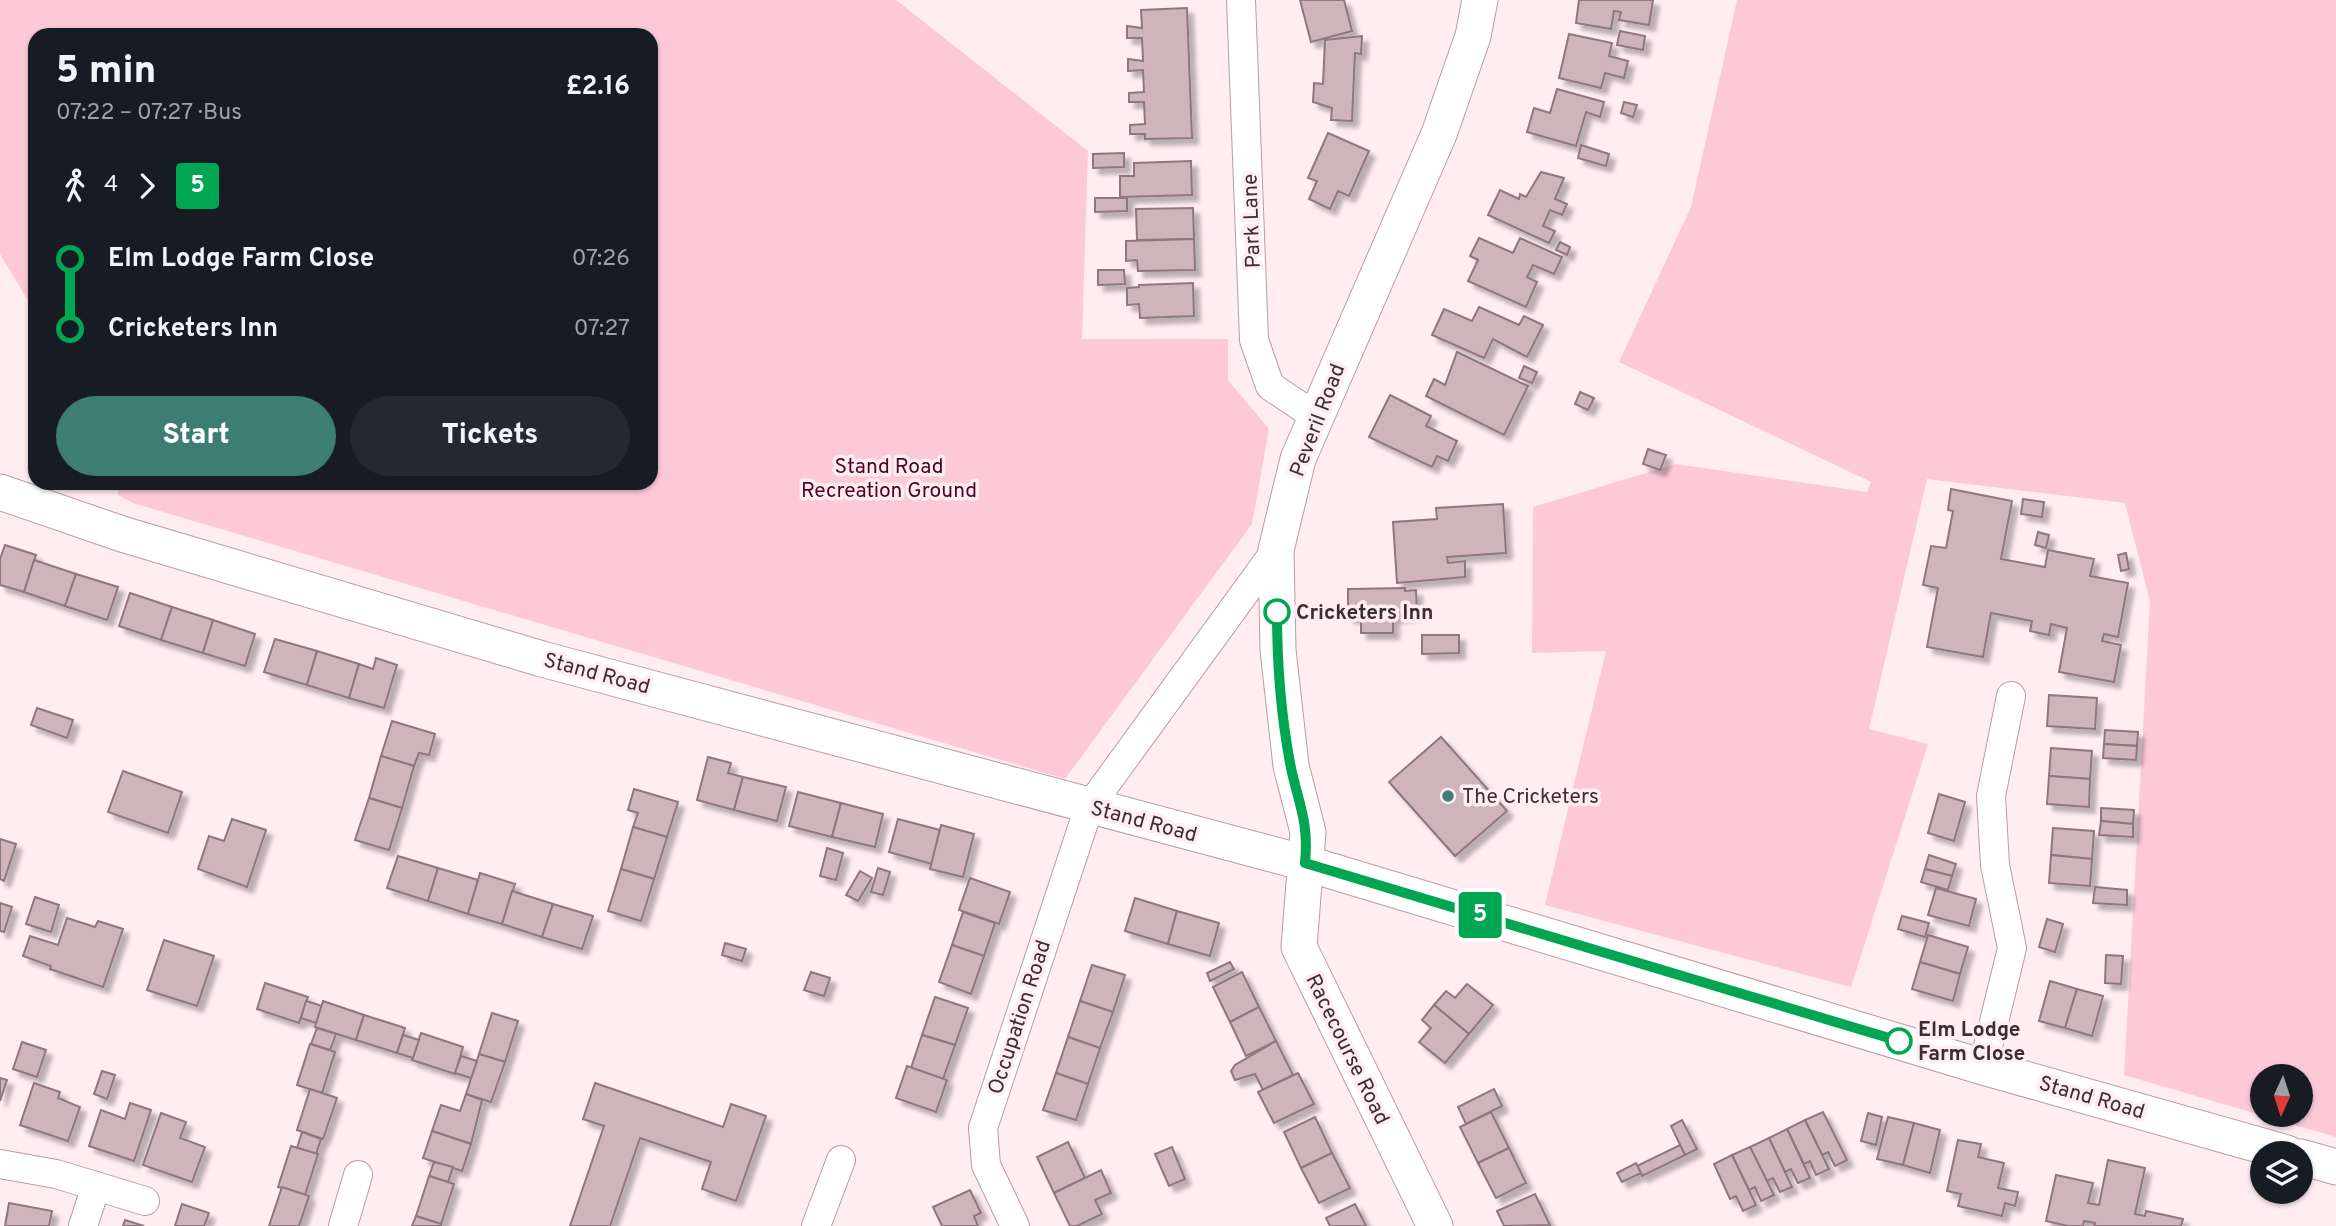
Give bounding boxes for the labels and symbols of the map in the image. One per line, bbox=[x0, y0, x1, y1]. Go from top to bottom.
street label: Park Lane bbox=[1237, 173, 1268, 269]
street label: Peveril Road bbox=[1285, 360, 1352, 481]
park label: Stand Road Recreation Ground bbox=[801, 454, 977, 505]
marker: Cricketers Inn bbox=[1264, 599, 1290, 625]
place label: Cricketers Inn bbox=[1296, 600, 1433, 627]
street label: Stand Road bbox=[541, 647, 653, 702]
place label: The Cricketers bbox=[1462, 784, 1599, 811]
marker: The Cricketers bbox=[1440, 788, 1456, 804]
street label: Stand Road bbox=[1088, 795, 1200, 850]
line badge: 5 bbox=[1457, 892, 1503, 938]
street label: Occupation Road bbox=[983, 937, 1058, 1098]
street label: Racecourse Road bbox=[1299, 970, 1395, 1129]
place label: Elm Lodge Farm Close bbox=[1918, 1017, 2025, 1068]
marker: Elm Lodge Farm Close bbox=[1886, 1028, 1912, 1054]
north arrow bbox=[2250, 1064, 2314, 1127]
street label: Stand Road bbox=[2036, 1070, 2148, 1126]

